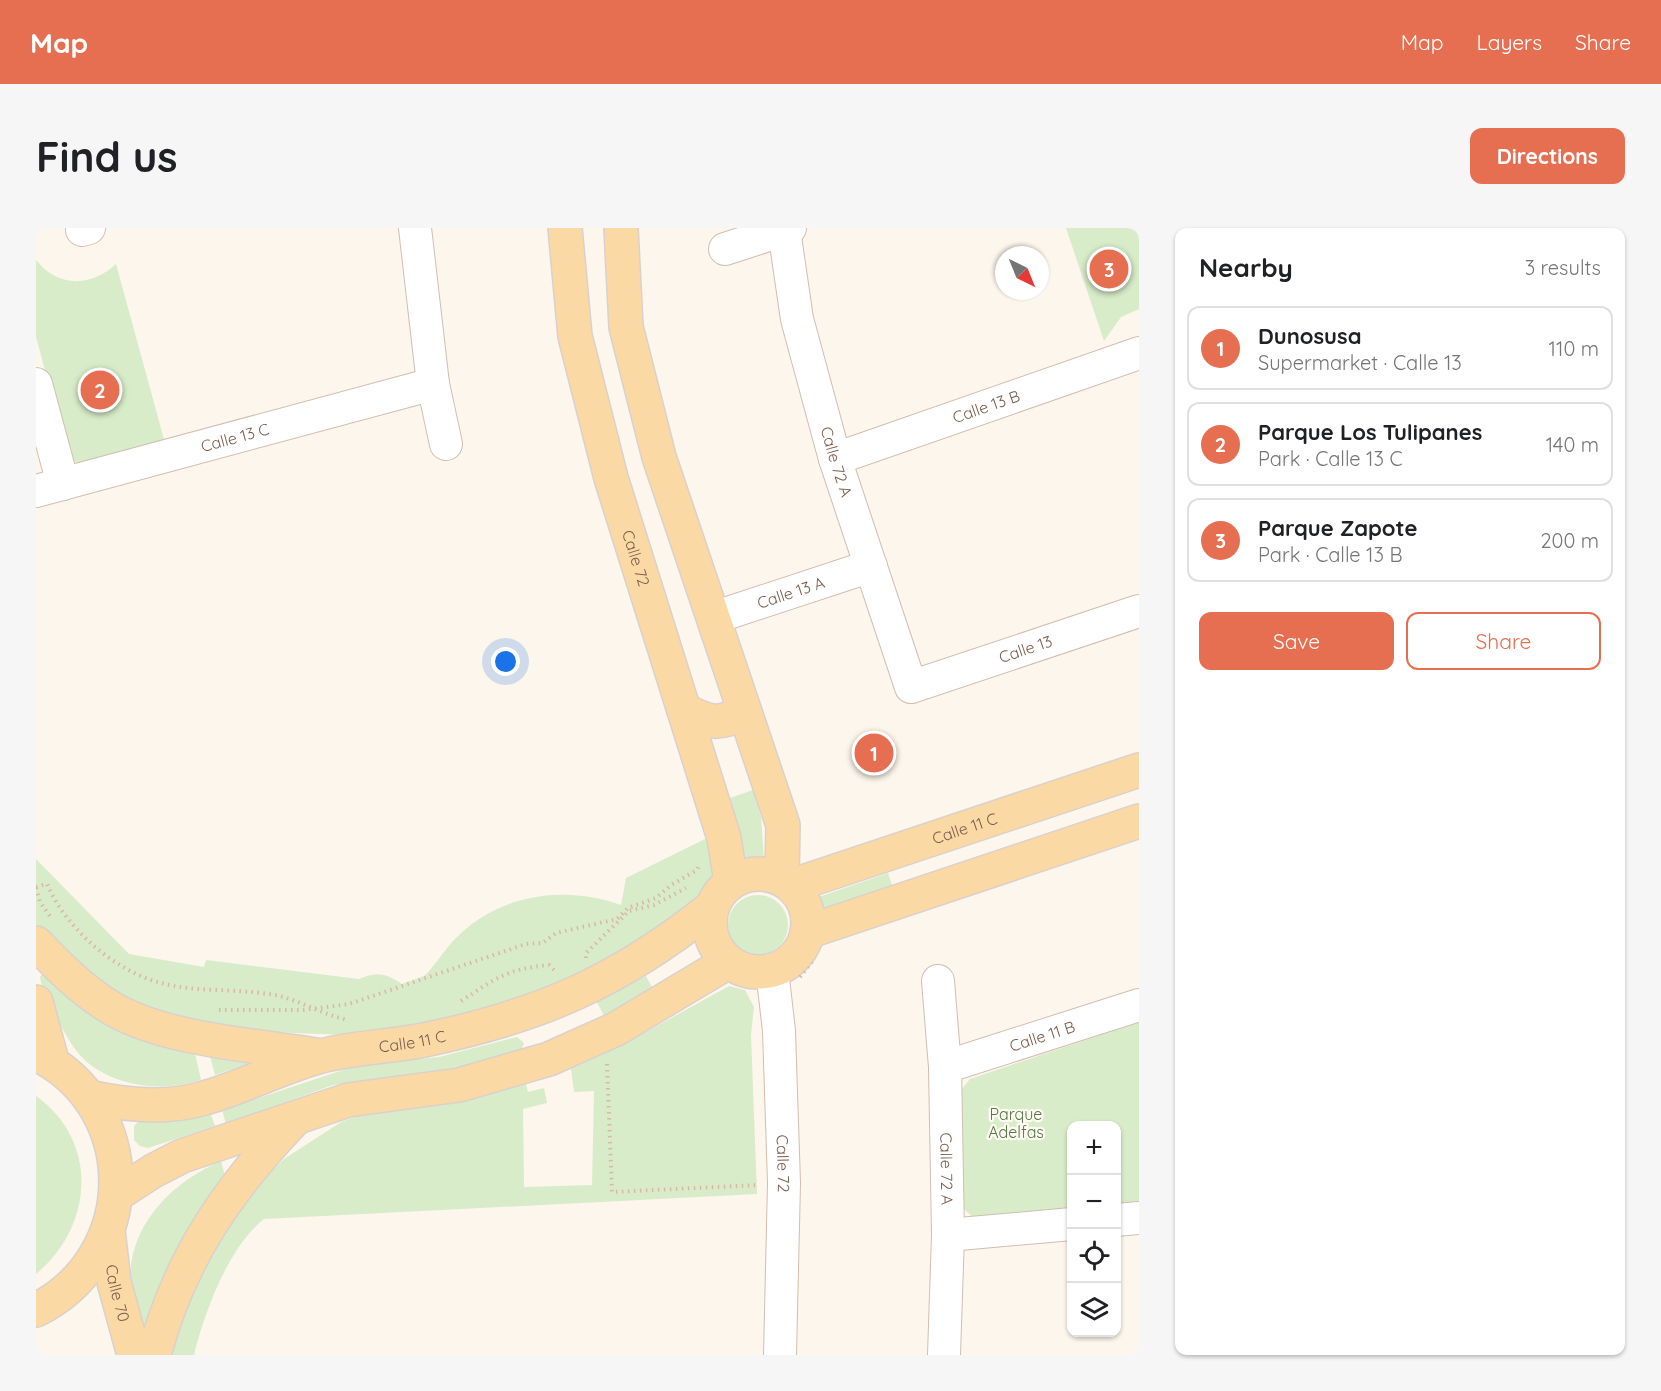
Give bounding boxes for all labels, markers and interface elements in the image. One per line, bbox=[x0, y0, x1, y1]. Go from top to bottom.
text: Map bbox=[30, 25, 88, 60]
text: Map bbox=[1401, 29, 1444, 55]
text: Layers bbox=[1477, 29, 1542, 55]
text: Share bbox=[1575, 29, 1631, 55]
button: Directions bbox=[1470, 128, 1625, 184]
text: Find us bbox=[36, 130, 178, 183]
north arrow bbox=[995, 246, 1049, 300]
pin: 3 bbox=[1090, 246, 1128, 291]
text: Nearby bbox=[1199, 251, 1293, 284]
text: 3 results bbox=[1525, 255, 1601, 280]
text: Dunosusa bbox=[1258, 322, 1362, 350]
text: 1 bbox=[1217, 336, 1224, 361]
text: 110 m bbox=[1549, 336, 1599, 361]
text: Supermarket · Calle 13 bbox=[1258, 350, 1462, 375]
pin: 2 bbox=[80, 368, 120, 412]
street label: Calle 13 B bbox=[950, 385, 1022, 427]
text: Parque Los Tulipanes bbox=[1258, 418, 1482, 446]
street label: Calle 13 C bbox=[199, 419, 271, 456]
street label: Calle 72 A bbox=[817, 424, 857, 499]
text: 2 bbox=[1215, 432, 1226, 457]
text: 140 m bbox=[1546, 432, 1599, 457]
text: Park · Calle 13 C bbox=[1258, 446, 1403, 471]
text: Parque Zapote bbox=[1258, 514, 1417, 542]
street label: Calle 72 bbox=[618, 528, 654, 589]
text: 3 bbox=[1215, 528, 1226, 553]
text: 200 m bbox=[1540, 528, 1599, 553]
text: Park · Calle 13 B bbox=[1258, 542, 1402, 567]
street label: Calle 13 A bbox=[755, 572, 827, 613]
button: Save bbox=[1199, 612, 1394, 670]
button: Share bbox=[1406, 612, 1601, 670]
street label: Calle 13 bbox=[996, 631, 1055, 667]
your location bbox=[491, 647, 520, 676]
pin: 1 bbox=[854, 730, 894, 776]
street label: Calle 11 C bbox=[929, 808, 1000, 848]
street label: Calle 11 B bbox=[1007, 1016, 1077, 1056]
street label: Calle 11 C bbox=[378, 1026, 448, 1056]
park label: Parque Adelfas bbox=[988, 1104, 1044, 1142]
map controls bbox=[1067, 1121, 1121, 1337]
button: + bbox=[1067, 1121, 1121, 1175]
street label: Calle 72 A bbox=[936, 1132, 957, 1205]
street label: Calle 72 bbox=[772, 1134, 794, 1193]
button: − bbox=[1067, 1175, 1121, 1229]
button: locate bbox=[1067, 1229, 1121, 1283]
street label: Calle 70 bbox=[102, 1263, 134, 1324]
button: layers bbox=[1067, 1283, 1121, 1337]

